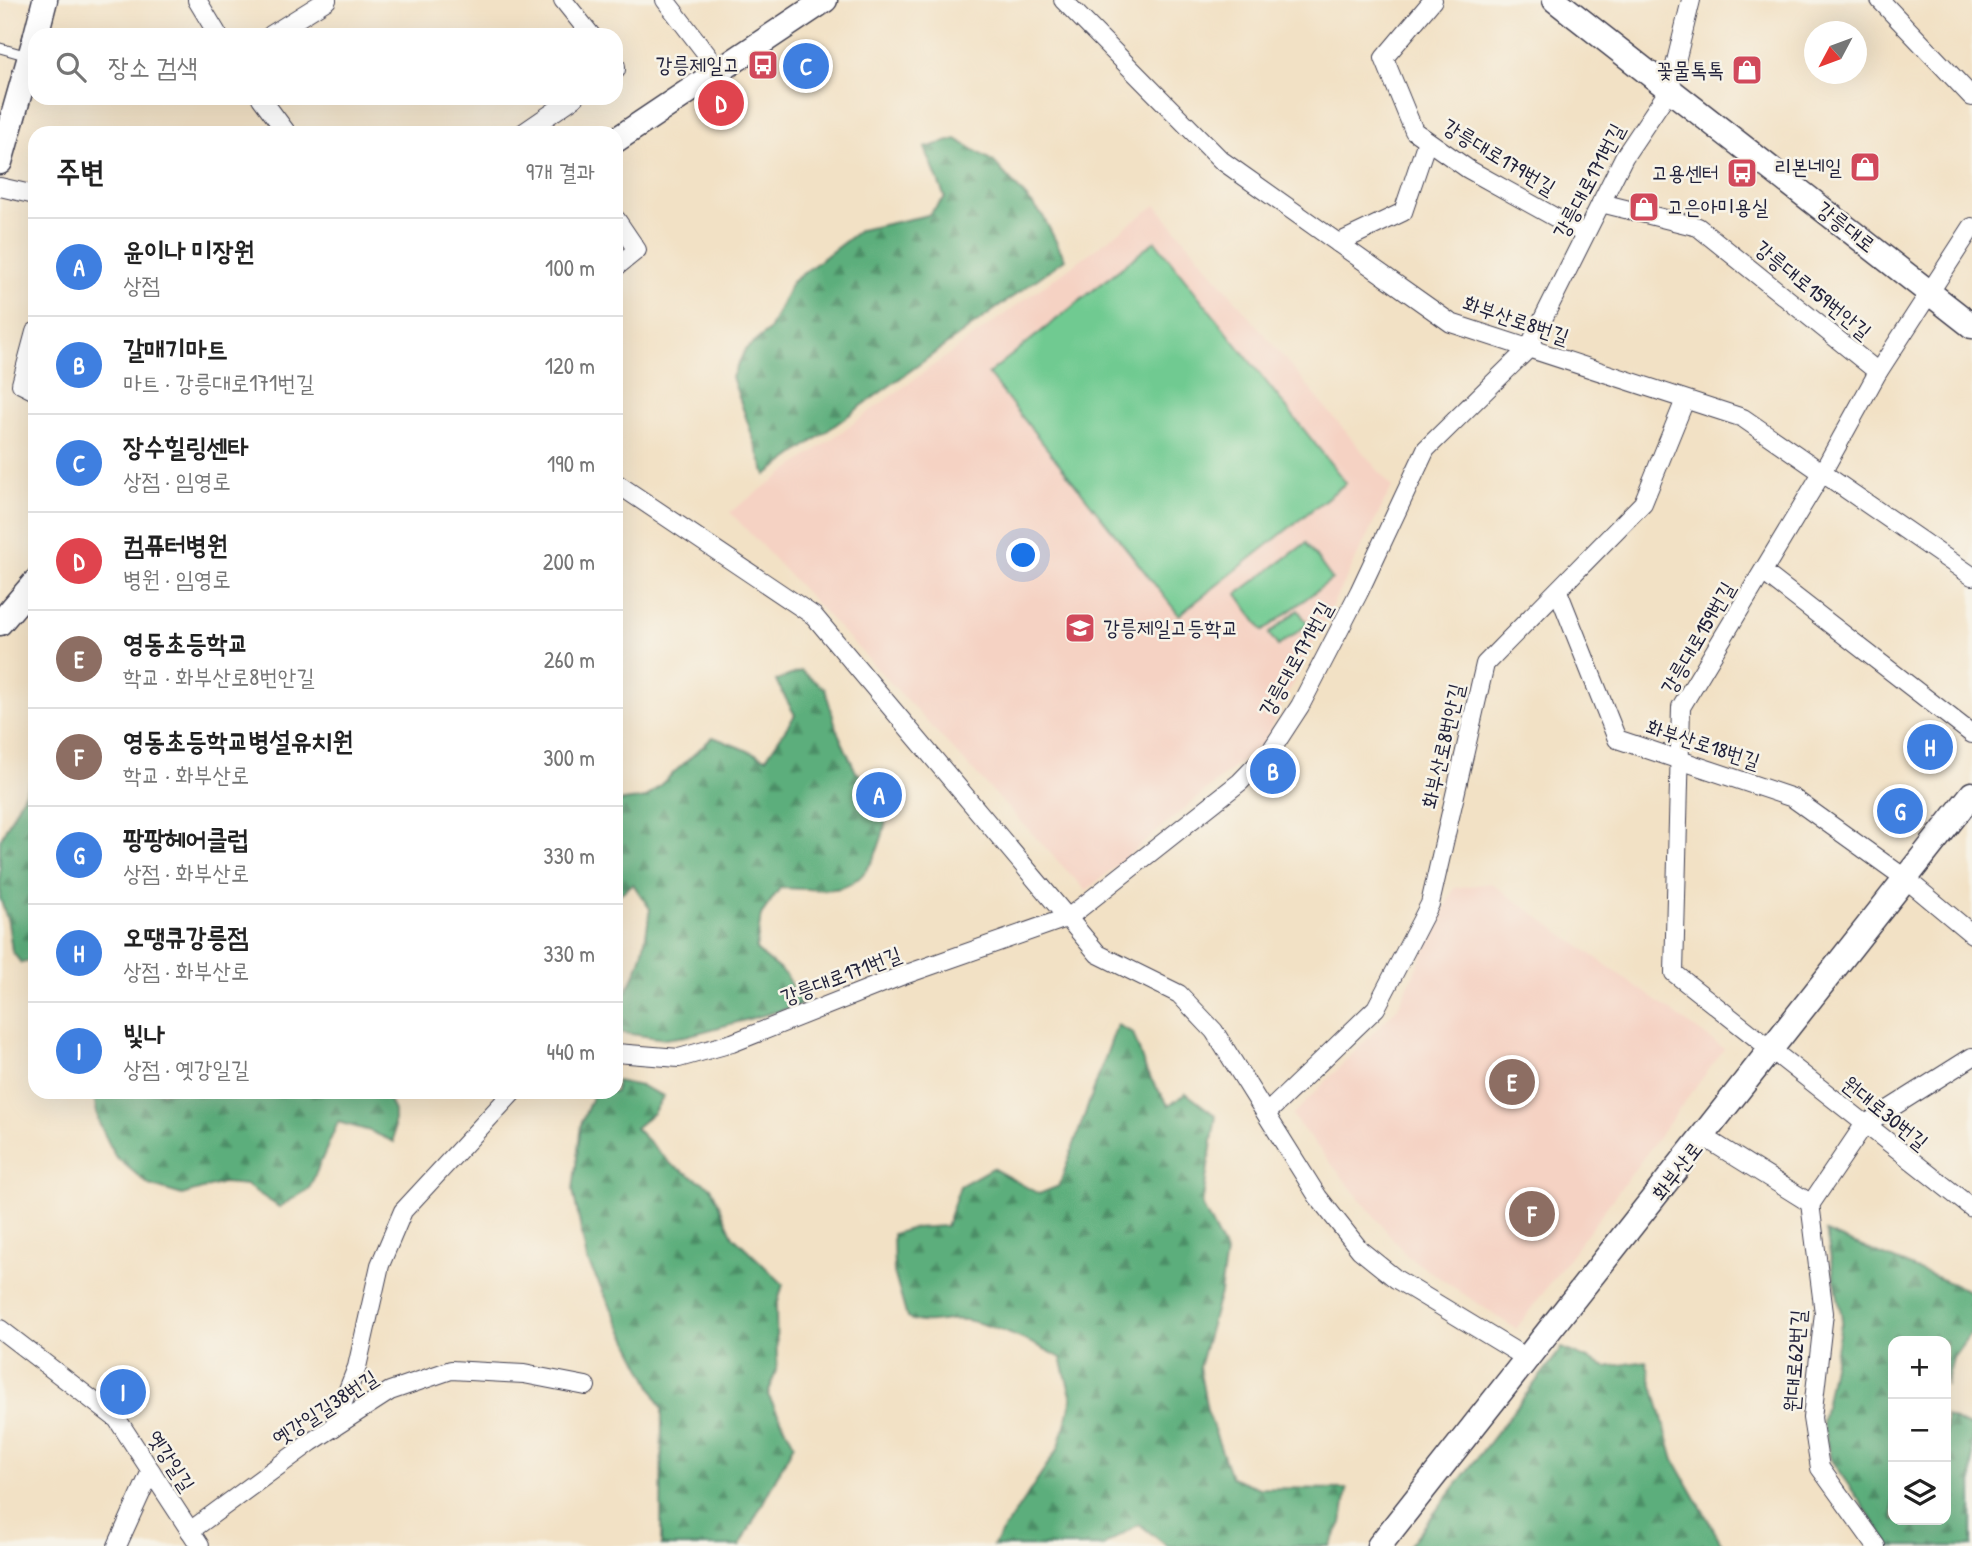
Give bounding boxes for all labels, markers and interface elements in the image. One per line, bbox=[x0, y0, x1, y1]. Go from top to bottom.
north arrow bbox=[1804, 21, 1867, 84]
search box bbox=[28, 28, 623, 105]
pin: C bbox=[783, 40, 829, 92]
icon: search bbox=[52, 48, 90, 86]
bus stop icon: 강릉제일고 bbox=[746, 48, 780, 82]
text: 장소 검색 bbox=[108, 49, 198, 84]
place label: 강릉제일고 bbox=[656, 50, 740, 79]
shop icon: 꽃물톡톡 bbox=[1730, 53, 1764, 87]
place label: 꽃물톡톡 bbox=[1656, 55, 1724, 84]
pin: D bbox=[698, 77, 744, 129]
street label: 강릉대로179번길 bbox=[1437, 111, 1561, 202]
street label: 강릉대로171번길 bbox=[1546, 118, 1631, 244]
shop icon: 리본네일 bbox=[1848, 150, 1882, 184]
text: 주변 bbox=[56, 151, 104, 191]
place label: 리본네일 bbox=[1774, 152, 1842, 181]
text: 9개 결과 bbox=[526, 156, 595, 187]
bus stop icon: 고용센터 bbox=[1725, 156, 1759, 190]
place label: 고용센터 bbox=[1651, 158, 1719, 187]
shop icon: 고은아미용실 bbox=[1627, 190, 1661, 224]
place label: 고은아미용실 bbox=[1667, 192, 1768, 221]
street label: 강릉대로 bbox=[1811, 194, 1882, 259]
text: 윤이나 미장원 bbox=[123, 233, 255, 268]
street label: 강릉대로159번안길 bbox=[1749, 233, 1878, 346]
text: A bbox=[73, 252, 85, 283]
text: 100 m bbox=[545, 252, 595, 283]
text: 상점 bbox=[123, 269, 160, 300]
street label: 화부산로8번길 bbox=[1459, 288, 1573, 351]
text: 갈매기마트 bbox=[123, 331, 228, 366]
text: B bbox=[73, 350, 85, 381]
text: 120 m bbox=[545, 350, 595, 381]
text: 마트 · 강릉대로171번길 bbox=[123, 367, 314, 398]
text: 장수힐링센타 bbox=[123, 429, 249, 464]
text: C bbox=[73, 448, 85, 479]
text: 190 m bbox=[547, 448, 595, 479]
text: 상점 · 임영로 bbox=[123, 465, 231, 496]
text: 컴퓨터병원 bbox=[123, 527, 228, 562]
your location bbox=[1006, 538, 1040, 572]
text: D bbox=[74, 546, 84, 577]
text: 200 m bbox=[543, 546, 595, 577]
text: 병원 · 임영로 bbox=[123, 563, 231, 594]
street label: 강릉대로159번길 bbox=[1654, 576, 1742, 699]
street label: 강릉대로171번길 bbox=[1252, 596, 1339, 721]
school or university icon: 강릉제일고등학교 bbox=[1063, 611, 1097, 645]
place label: 강릉제일고등학교 bbox=[1103, 613, 1238, 642]
text: 영동초등학교 bbox=[123, 625, 249, 660]
text: E bbox=[74, 644, 84, 675]
text: 260 m bbox=[544, 644, 595, 675]
text: 학교 · 화부산로8번안길 bbox=[123, 661, 315, 692]
street label: 화부산로8번안길 bbox=[1414, 680, 1471, 811]
street label: 화부산로18번길 bbox=[1643, 711, 1764, 776]
pin: H bbox=[1907, 721, 1953, 773]
text: 영동초등학교병설유치원 bbox=[123, 723, 353, 758]
text: F bbox=[75, 742, 83, 773]
text: 300 m bbox=[543, 742, 595, 773]
pin: B bbox=[1250, 745, 1296, 797]
text: 학교 · 화부산로 bbox=[123, 759, 249, 790]
pin: A bbox=[856, 769, 902, 821]
pin: G bbox=[1877, 785, 1923, 837]
text: 팡팡헤어클럽 bbox=[123, 821, 249, 856]
text: G bbox=[73, 840, 85, 871]
text: 330 m bbox=[543, 840, 595, 871]
text: 상점 · 화부산로 bbox=[123, 857, 249, 888]
text: 오땡큐강릉점 bbox=[123, 919, 249, 954]
text: H bbox=[74, 938, 84, 969]
text: 330 m bbox=[543, 938, 595, 969]
street label: 강릉대로171번길 bbox=[776, 939, 905, 1012]
text: 상점 · 화부산로 bbox=[123, 955, 249, 986]
text: 빛나 bbox=[123, 1017, 165, 1052]
text: I bbox=[76, 1036, 82, 1067]
text: 440 m bbox=[547, 1036, 595, 1067]
text: 상점 · 옛강일길 bbox=[123, 1053, 249, 1084]
pin: E bbox=[1489, 1056, 1535, 1108]
street label: 원대로30번길 bbox=[1836, 1069, 1935, 1156]
street label: 화부산로 bbox=[1644, 1135, 1709, 1206]
pin: F bbox=[1509, 1188, 1555, 1240]
street label: 원대로62번길 bbox=[1776, 1309, 1813, 1413]
map controls bbox=[1888, 1336, 1951, 1525]
button: + bbox=[1888, 1336, 1951, 1399]
street label: 옛강일길38번길 bbox=[267, 1363, 383, 1452]
pin: I bbox=[100, 1366, 146, 1418]
button: − bbox=[1888, 1399, 1951, 1462]
street label: 옛강일길 bbox=[141, 1424, 202, 1497]
button: layers bbox=[1888, 1462, 1951, 1525]

